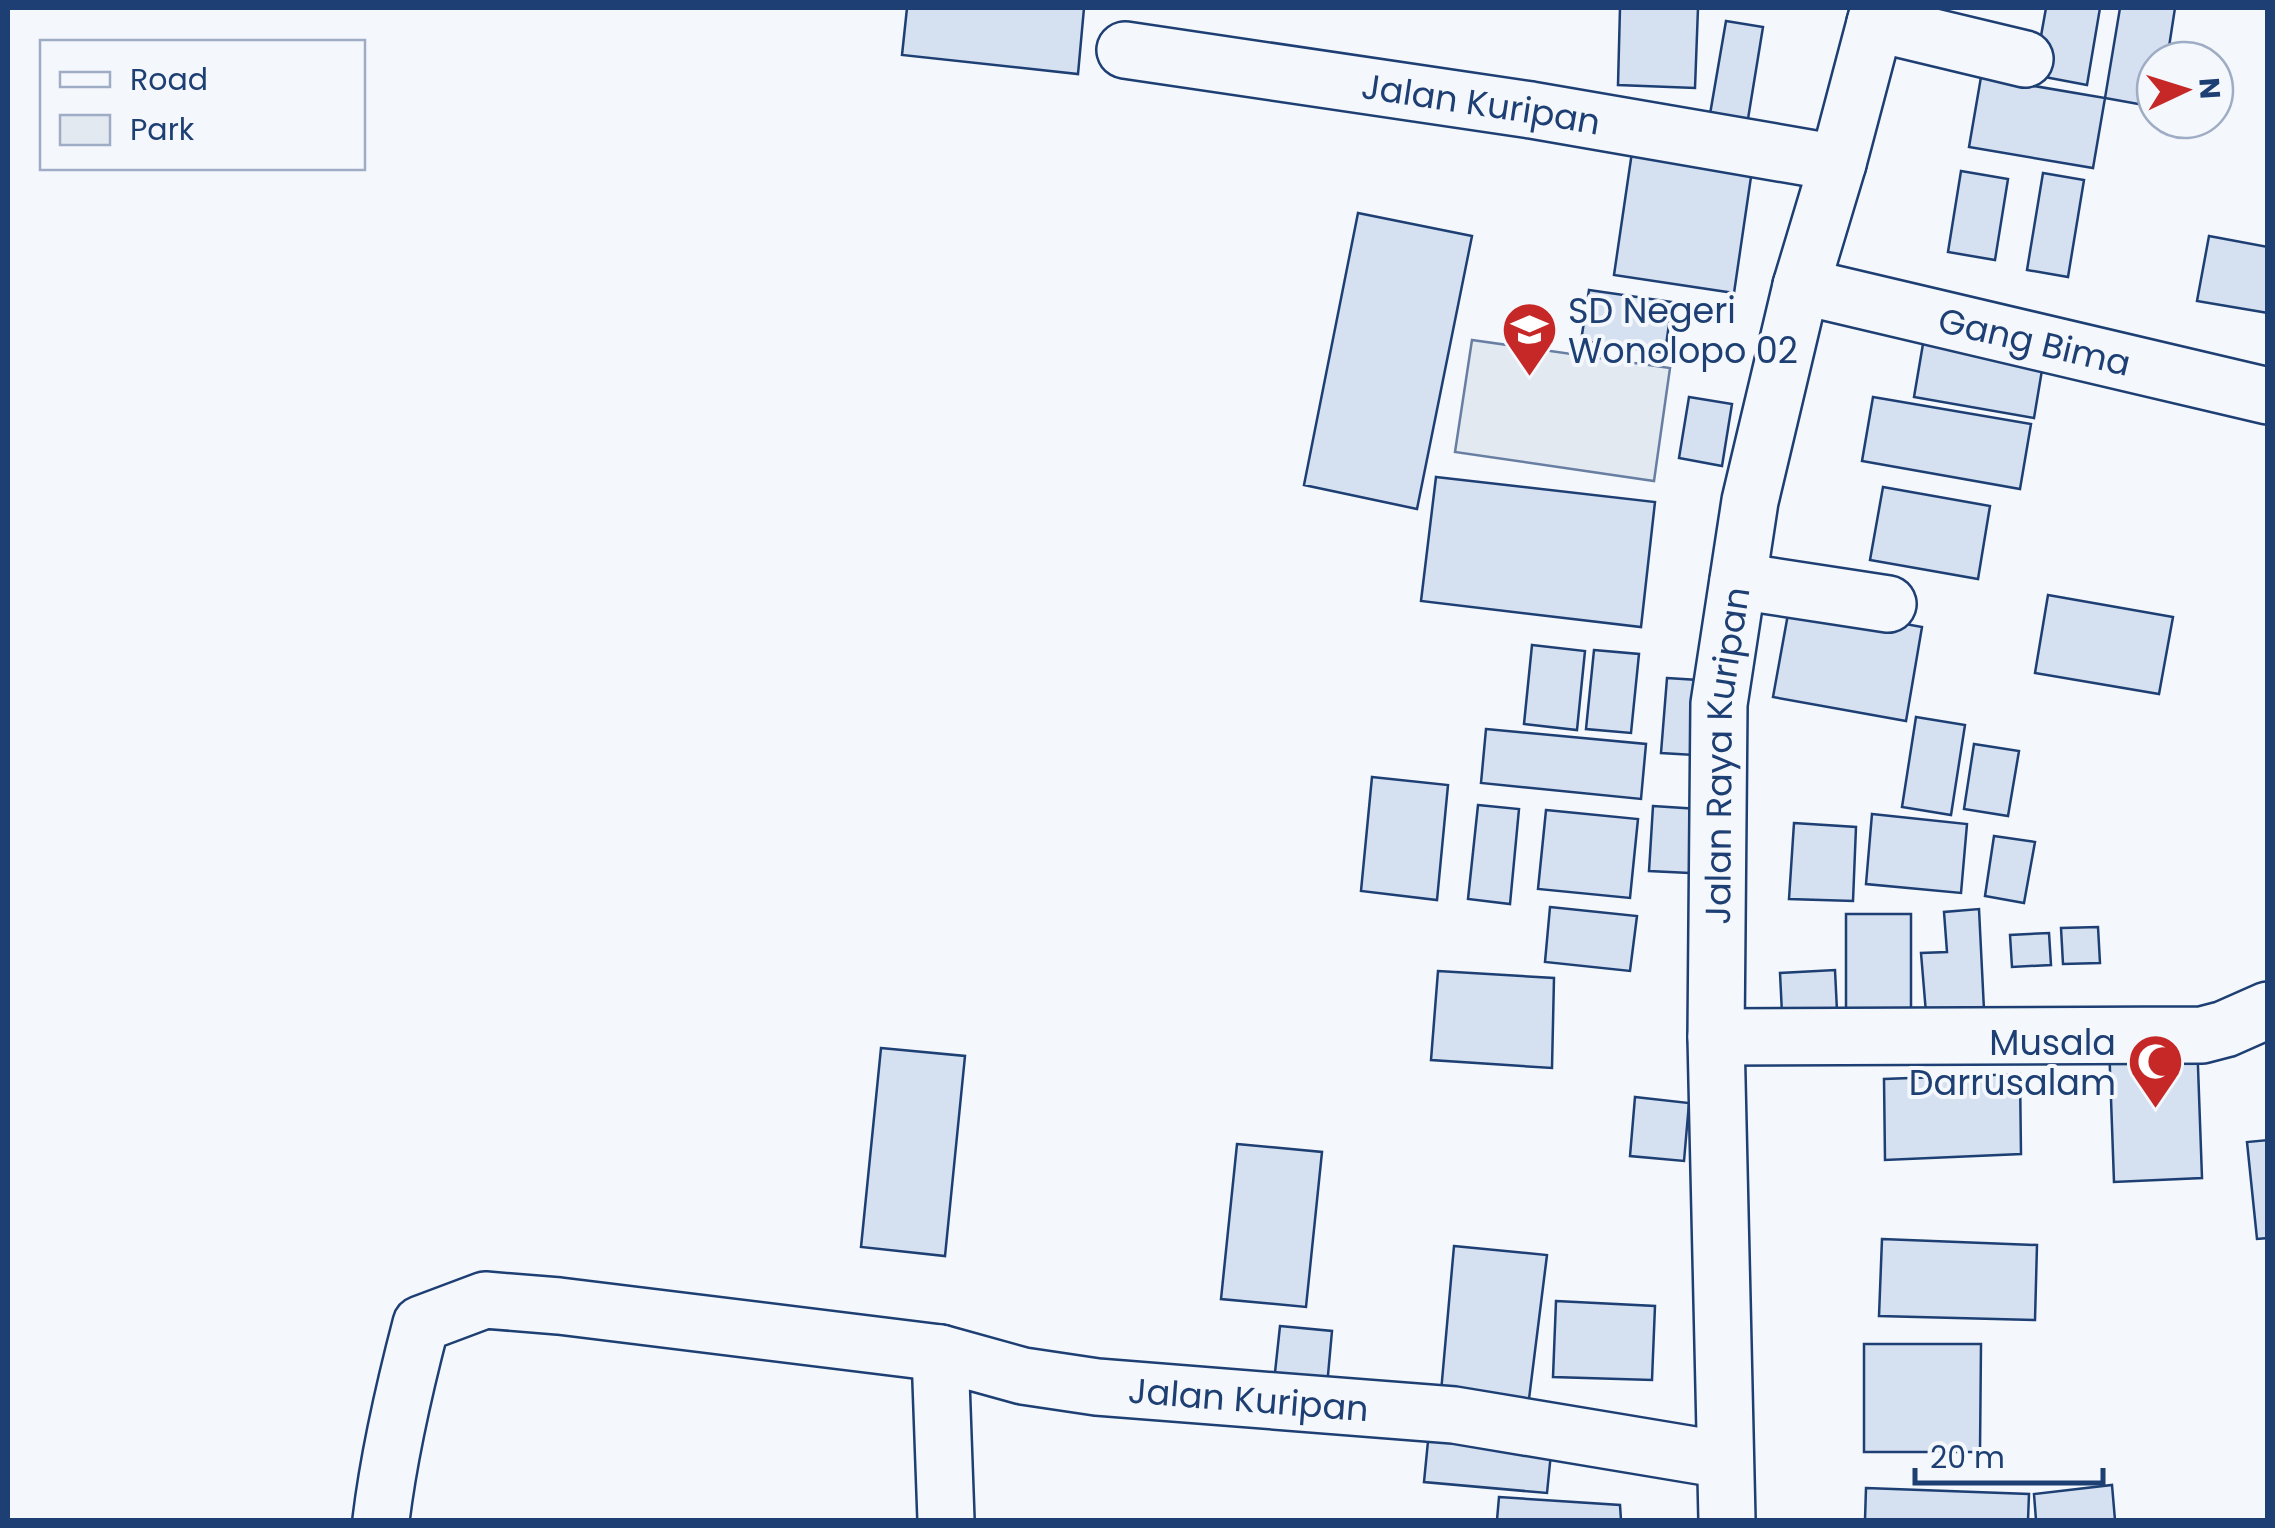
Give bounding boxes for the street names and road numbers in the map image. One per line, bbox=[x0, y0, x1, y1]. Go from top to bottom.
street label: Jalan Kuripan bbox=[1358, 61, 1604, 146]
street label: Gang Bima bbox=[1934, 295, 2136, 387]
street label: Jalan Raya Kuripan bbox=[1693, 583, 1761, 925]
street label: Jalan Kuripan bbox=[1126, 1365, 1371, 1433]

